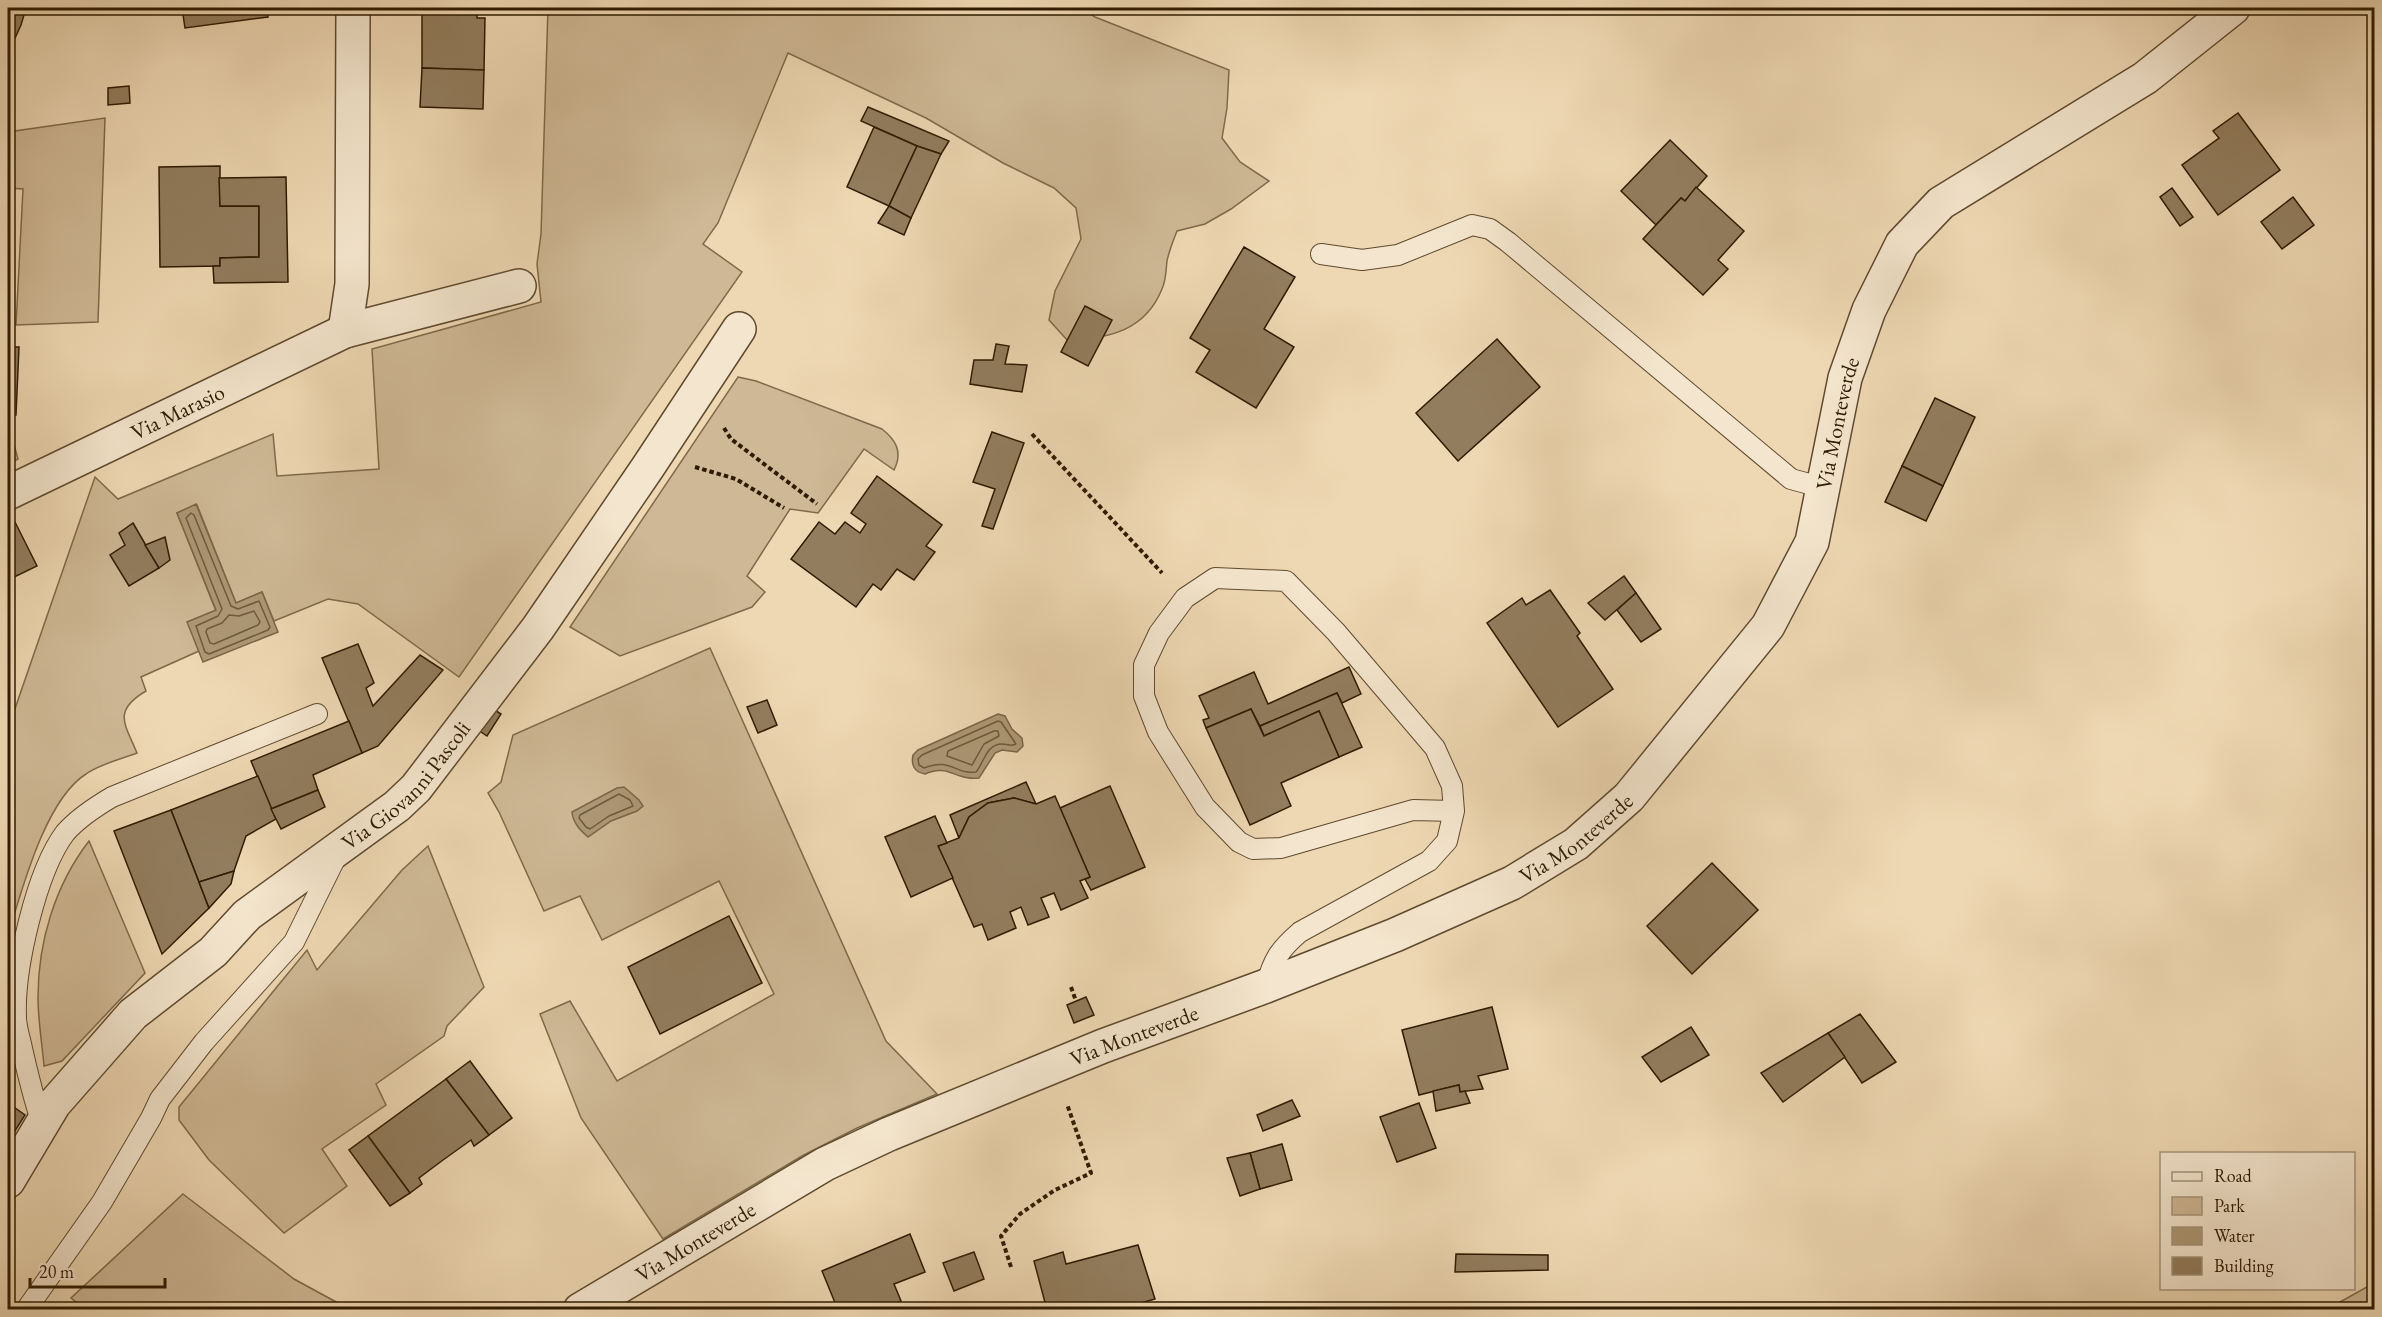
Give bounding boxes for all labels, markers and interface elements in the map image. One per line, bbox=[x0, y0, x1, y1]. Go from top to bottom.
street label: Via Monteverde bbox=[1808, 352, 1866, 492]
street label: Via Marasio bbox=[126, 377, 229, 446]
street label: Via Giovanni Pascoli bbox=[335, 715, 477, 856]
street label: Via Monteverde bbox=[1514, 786, 1639, 890]
street label: Via Monteverde bbox=[1065, 998, 1203, 1073]
legend bbox=[2160, 1152, 2355, 1290]
text: Road bbox=[2214, 1164, 2253, 1187]
street label: Via Monteverde bbox=[630, 1194, 761, 1288]
text: Park bbox=[2214, 1194, 2245, 1217]
text: Water bbox=[2214, 1224, 2255, 1247]
scale bar bbox=[30, 1251, 165, 1289]
text: Building bbox=[2214, 1254, 2274, 1277]
text: 20 m bbox=[39, 1260, 74, 1283]

